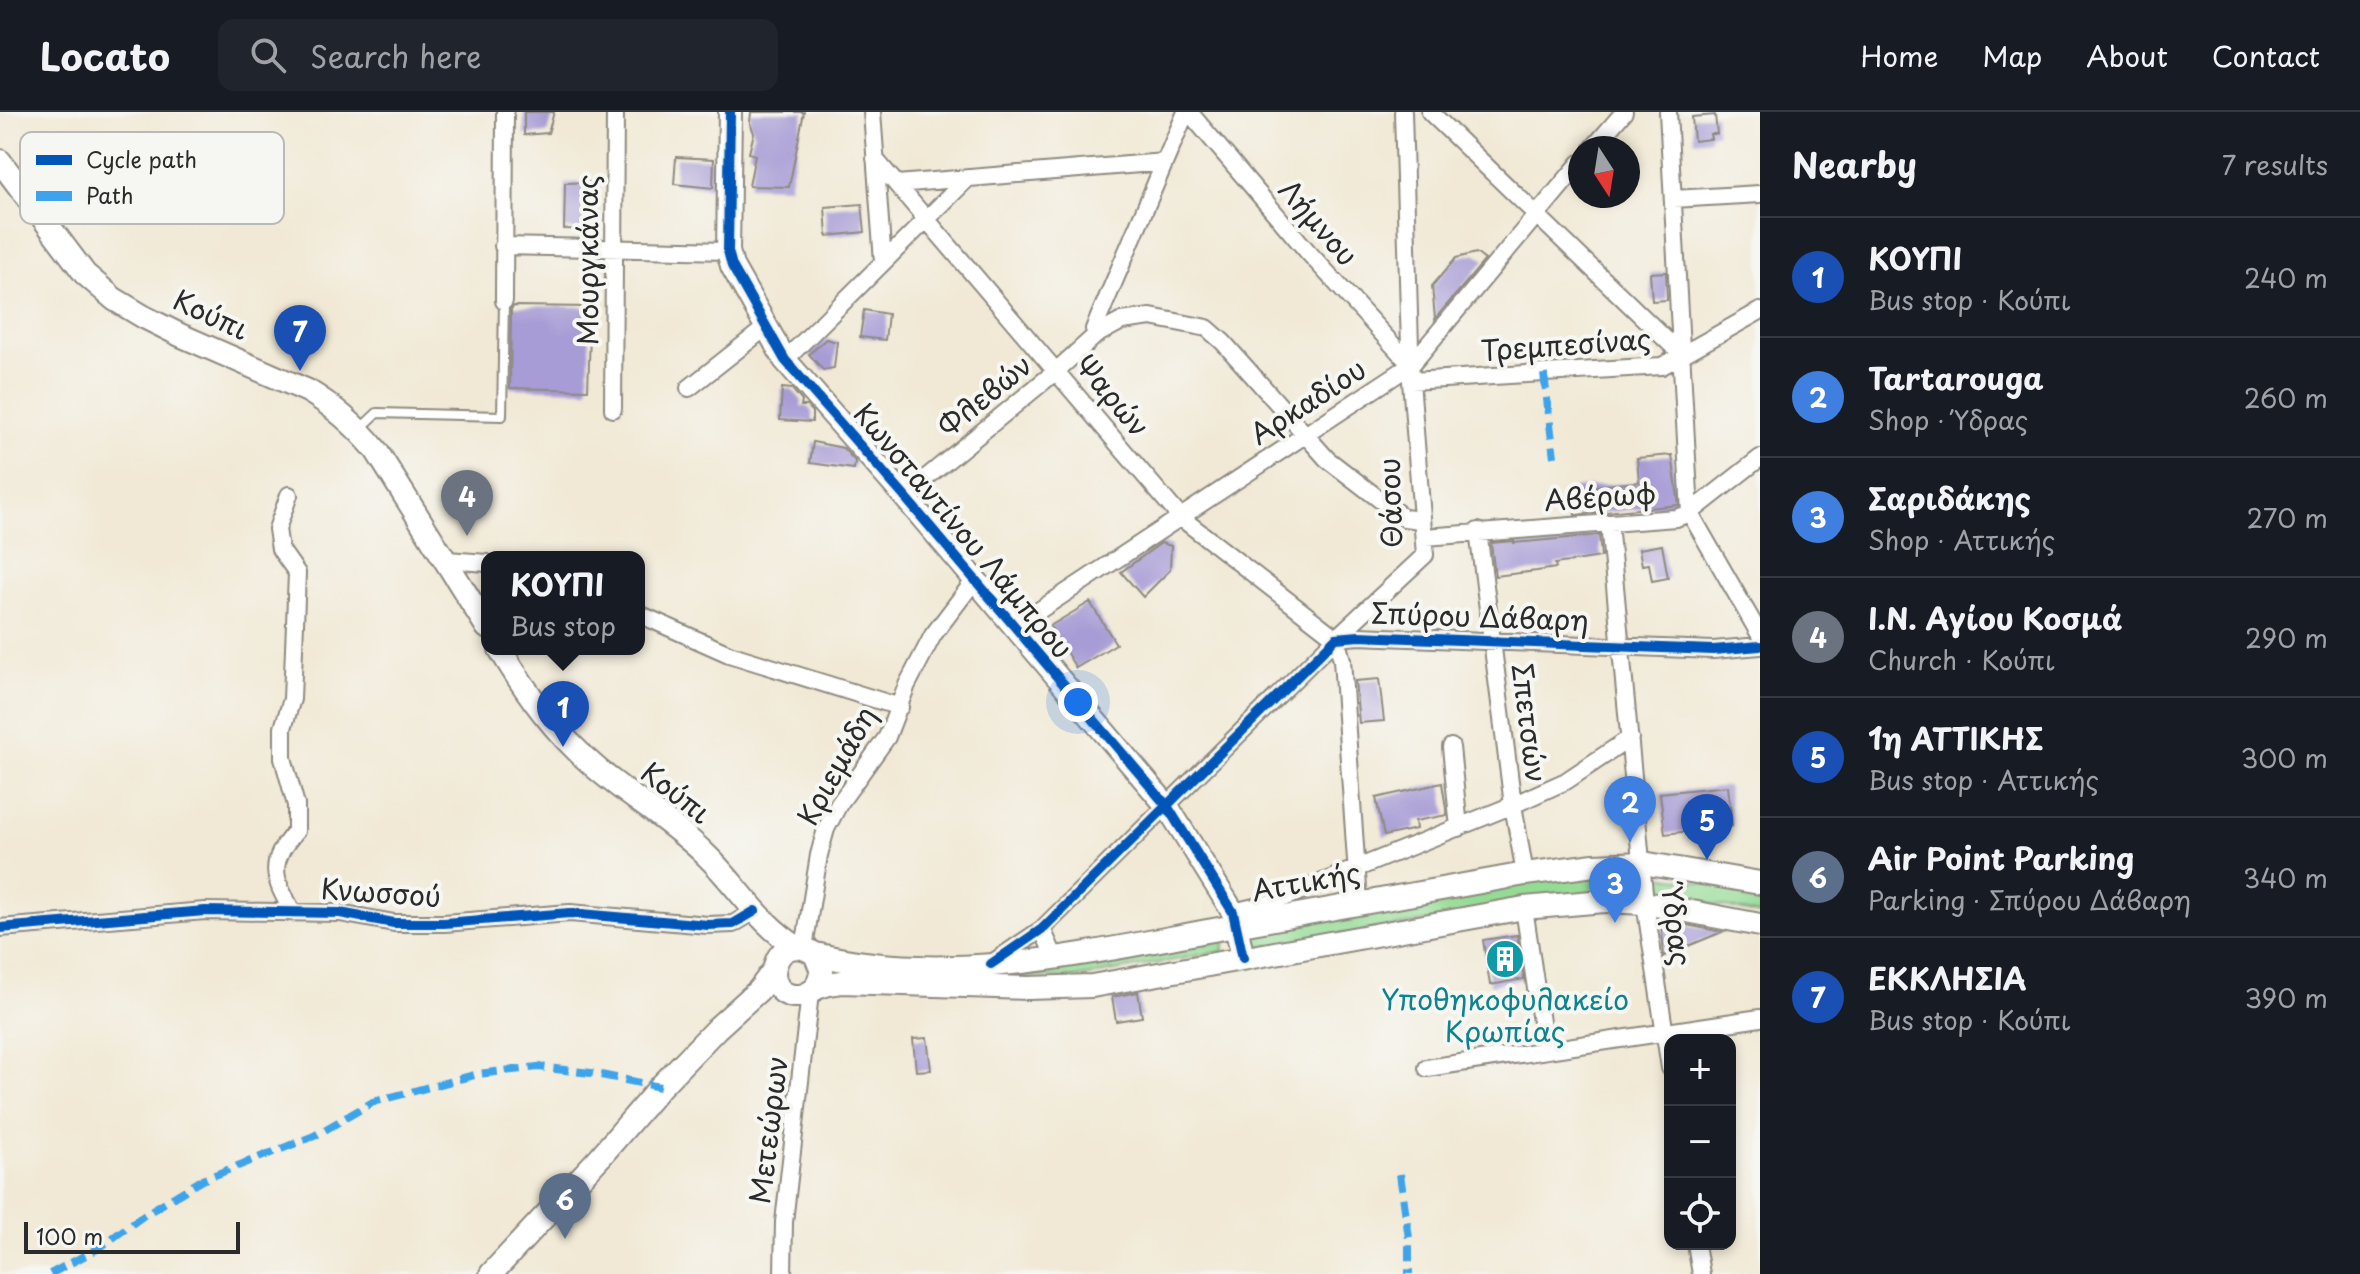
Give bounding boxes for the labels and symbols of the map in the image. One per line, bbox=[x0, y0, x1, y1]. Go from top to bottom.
legend bbox=[20, 132, 284, 224]
north arrow bbox=[1568, 136, 1640, 208]
text: Cycle path bbox=[86, 142, 197, 175]
street label: Λήμνου bbox=[1269, 169, 1369, 275]
street label: Μουργκάνας bbox=[565, 174, 608, 346]
text: Path bbox=[86, 178, 134, 211]
street label: Κούπι bbox=[167, 277, 257, 350]
pin: 7 bbox=[274, 305, 326, 371]
street label: Τρεμπεσίνας bbox=[1479, 316, 1653, 371]
street label: Φλεβών bbox=[927, 343, 1041, 446]
street label: Ψαρών bbox=[1066, 344, 1161, 446]
street label: Αρκαδίου bbox=[1240, 347, 1374, 454]
street label: Κωνσταντίνου Λάμπρου bbox=[844, 393, 1084, 667]
street label: Θάσου bbox=[1366, 457, 1413, 549]
pin: 4 bbox=[441, 470, 493, 536]
street label: Αβέρωφ bbox=[1543, 470, 1657, 521]
street label: Σπύρου Δάβαρη bbox=[1371, 590, 1590, 641]
street label: Σπετσών bbox=[1502, 661, 1559, 785]
pin: 1 bbox=[537, 681, 589, 747]
your location bbox=[1058, 682, 1098, 722]
street label: Κριεμάδη bbox=[785, 698, 886, 833]
street label: Κούπι bbox=[632, 750, 722, 833]
pin: 2 bbox=[1604, 776, 1656, 842]
pin: 5 bbox=[1681, 794, 1733, 860]
street label: Αττικής bbox=[1248, 850, 1363, 911]
pin: 3 bbox=[1589, 857, 1641, 923]
street label: Κνωσσού bbox=[320, 866, 443, 917]
street label: Ύδρας bbox=[1651, 878, 1704, 968]
building icon: Υποθηκοφυλακείο Κρωπίας bbox=[1484, 938, 1526, 980]
place label: Υποθηκοφυλακείο Κρωπίας bbox=[1381, 977, 1629, 1052]
street label: Μετεώρων bbox=[737, 1053, 798, 1206]
pin: 6 bbox=[539, 1173, 591, 1239]
scale bar bbox=[24, 1218, 240, 1254]

